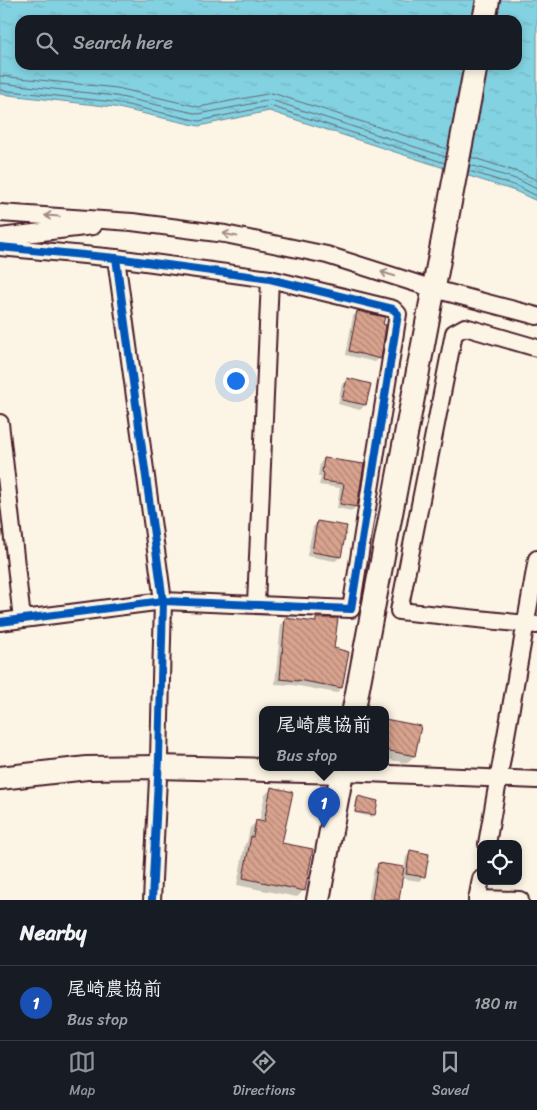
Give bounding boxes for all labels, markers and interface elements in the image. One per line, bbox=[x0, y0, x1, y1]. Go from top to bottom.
search box bbox=[15, 15, 522, 70]
text: Search here bbox=[73, 26, 173, 59]
icon: search bbox=[33, 29, 61, 57]
one-way arrow bbox=[44, 212, 60, 221]
one-way arrow bbox=[223, 230, 239, 240]
one-way arrow bbox=[380, 269, 396, 279]
your location bbox=[223, 368, 249, 394]
popup bbox=[259, 706, 389, 771]
text: 尾崎農協前 bbox=[276, 708, 372, 741]
text: Bus stop bbox=[276, 741, 337, 770]
pin: 1 bbox=[308, 787, 340, 828]
map controls bbox=[477, 840, 522, 885]
button: locate bbox=[477, 840, 522, 885]
text: Nearby bbox=[20, 914, 86, 952]
text: 尾崎農協前 bbox=[67, 972, 162, 1005]
text: 1 bbox=[33, 989, 39, 1018]
text: 180 m bbox=[474, 989, 517, 1018]
text: Bus stop bbox=[67, 1005, 128, 1034]
tab: Map bbox=[68, 1048, 96, 1103]
tab: Directions bbox=[233, 1048, 295, 1103]
tab: Saved bbox=[432, 1048, 469, 1103]

